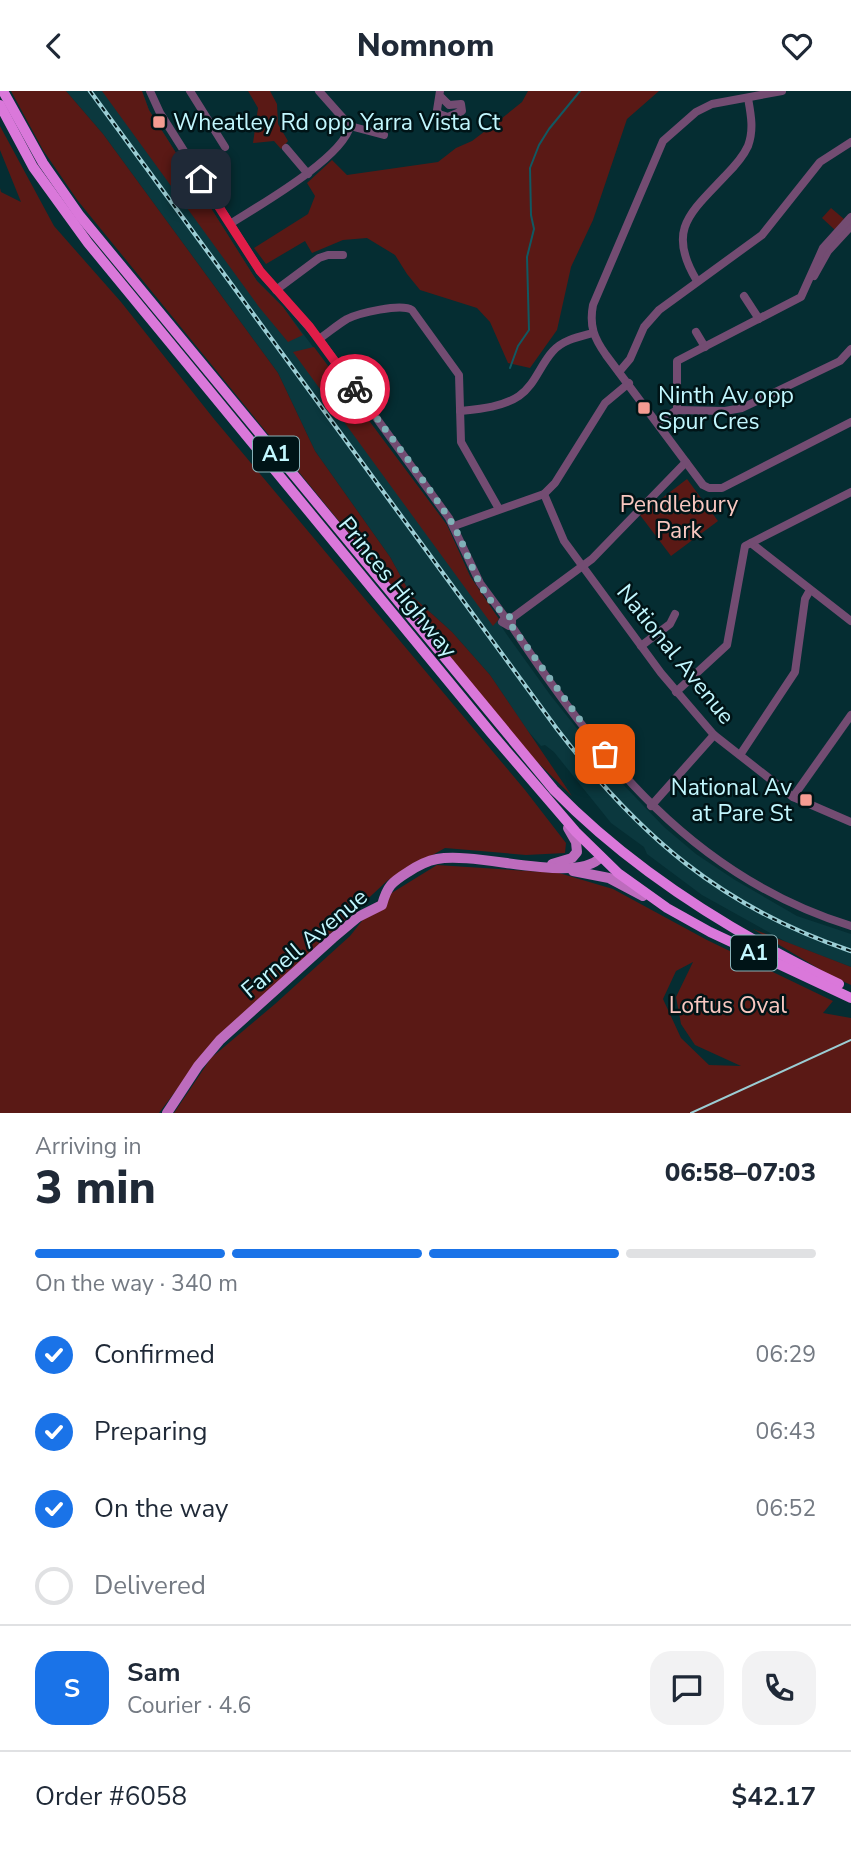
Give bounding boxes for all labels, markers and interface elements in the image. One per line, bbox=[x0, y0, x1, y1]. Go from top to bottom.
text: Nomnom bbox=[357, 24, 494, 67]
icon: back bbox=[35, 27, 73, 65]
icon: heart bbox=[778, 27, 816, 65]
place label: Wheatley Rd opp Yarra Vista Ct bbox=[173, 107, 501, 138]
marker: Wheatley Rd opp Yarra Vista Ct bbox=[151, 114, 167, 130]
pin bbox=[171, 149, 231, 209]
icon: home bbox=[182, 160, 220, 198]
courier bbox=[320, 354, 390, 424]
icon: bike bbox=[336, 370, 374, 408]
place label: Ninth Av opp Spur Cres bbox=[658, 380, 794, 437]
marker: Ninth Av opp Spur Cres bbox=[636, 400, 652, 416]
road number: A1 bbox=[253, 437, 299, 471]
park label: Pendlebury Park bbox=[620, 489, 739, 546]
street label: Princes Highway bbox=[331, 510, 464, 664]
street label: National Avenue bbox=[610, 578, 742, 731]
pin bbox=[575, 724, 635, 784]
icon: bag bbox=[586, 735, 624, 773]
place label: National Av at Pare St bbox=[671, 772, 793, 829]
marker: National Av at Pare St bbox=[798, 792, 814, 808]
street label: Farnell Avenue bbox=[235, 881, 374, 1005]
road number: A1 bbox=[731, 935, 777, 971]
park label: Loftus Oval bbox=[669, 990, 787, 1021]
text: Arriving in bbox=[35, 1131, 142, 1162]
text: 06:58–07:03 bbox=[665, 1155, 816, 1190]
text: 3 min bbox=[35, 1156, 156, 1219]
text: On the way · 340 m bbox=[35, 1268, 238, 1299]
icon: check bbox=[35, 1336, 73, 1374]
text: Confirmed bbox=[94, 1337, 215, 1372]
text: 06:29 bbox=[756, 1339, 816, 1370]
icon: check bbox=[35, 1413, 73, 1451]
text: Preparing bbox=[94, 1414, 207, 1449]
text: 06:43 bbox=[756, 1416, 816, 1447]
icon: check bbox=[35, 1490, 73, 1528]
text: On the way bbox=[94, 1491, 228, 1526]
text: 06:52 bbox=[756, 1493, 816, 1524]
text: Delivered bbox=[94, 1568, 206, 1603]
button: chat bbox=[650, 1651, 724, 1725]
button: phone bbox=[742, 1651, 816, 1725]
text: Sam bbox=[127, 1655, 180, 1690]
text: S bbox=[64, 1671, 80, 1706]
text: Courier · 4.6 bbox=[127, 1690, 251, 1721]
text: Order #6058 bbox=[35, 1779, 187, 1814]
text: $42.17 bbox=[732, 1779, 816, 1814]

